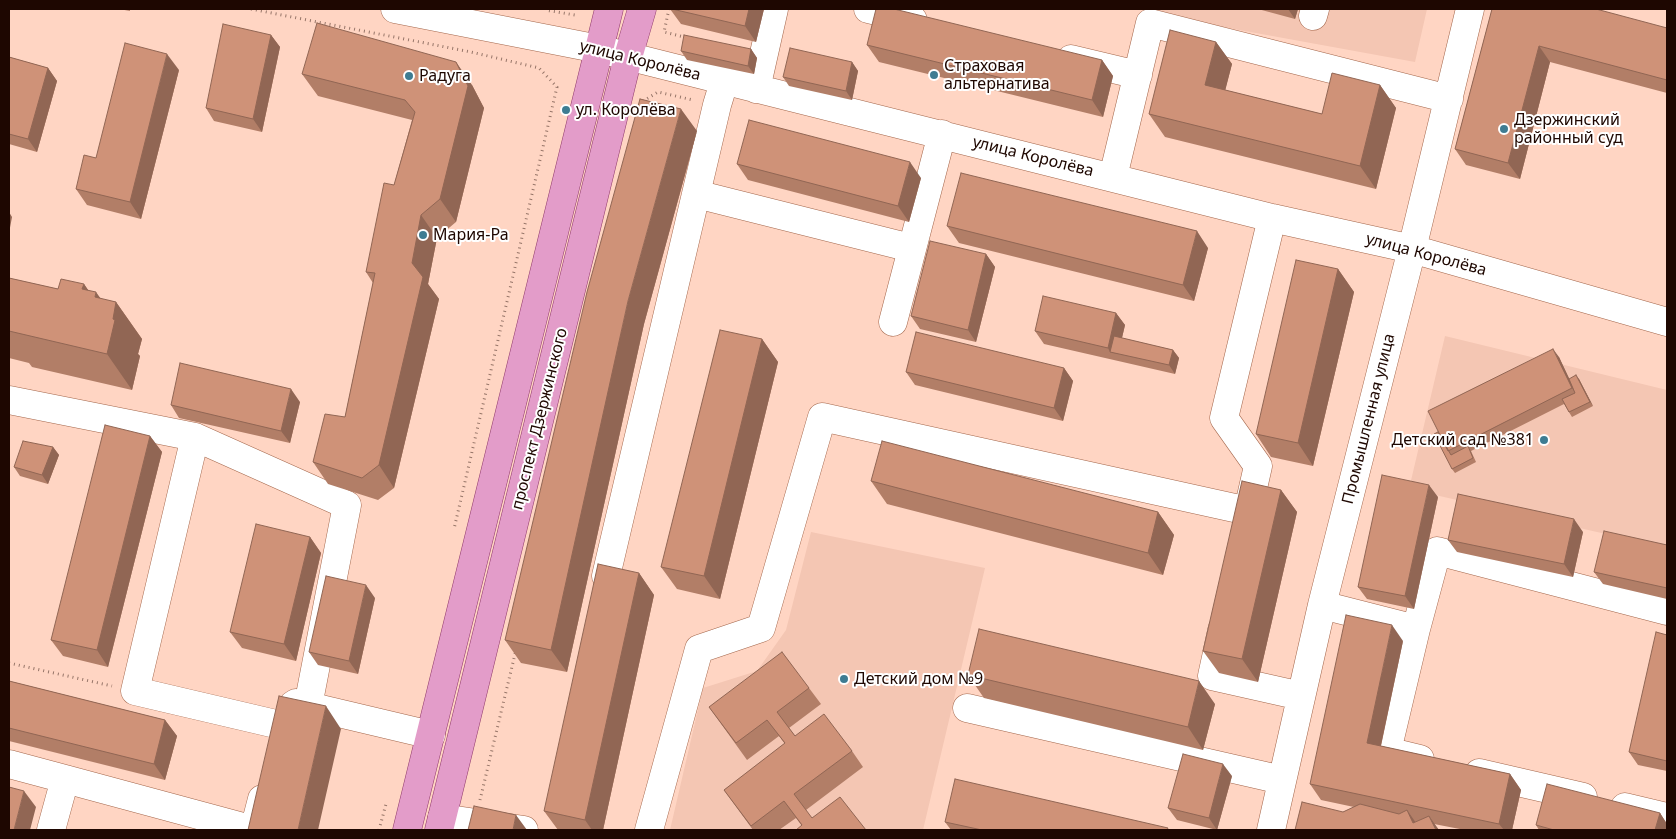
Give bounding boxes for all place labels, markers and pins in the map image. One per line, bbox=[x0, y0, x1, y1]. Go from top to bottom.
place label: Страховая альтернатива bbox=[944, 56, 1050, 94]
place label: Радуга bbox=[419, 66, 471, 86]
marker: Страховая альтернатива bbox=[928, 69, 940, 81]
marker: Радуга bbox=[403, 70, 415, 82]
place label: ул. Королёва bbox=[576, 100, 676, 120]
marker: ул. Королёва bbox=[560, 104, 572, 116]
place label: Дзержинский районный суд bbox=[1514, 110, 1623, 148]
marker: Дзержинский районный суд bbox=[1498, 123, 1510, 135]
place label: Мария-Ра bbox=[433, 225, 509, 245]
marker: Мария-Ра bbox=[417, 229, 429, 241]
place label: Детский сад №381 bbox=[1392, 430, 1534, 450]
marker: Детский сад №381 bbox=[1538, 434, 1550, 446]
place label: Детский дом №9 bbox=[854, 669, 983, 689]
marker: Детский дом №9 bbox=[838, 673, 850, 685]

